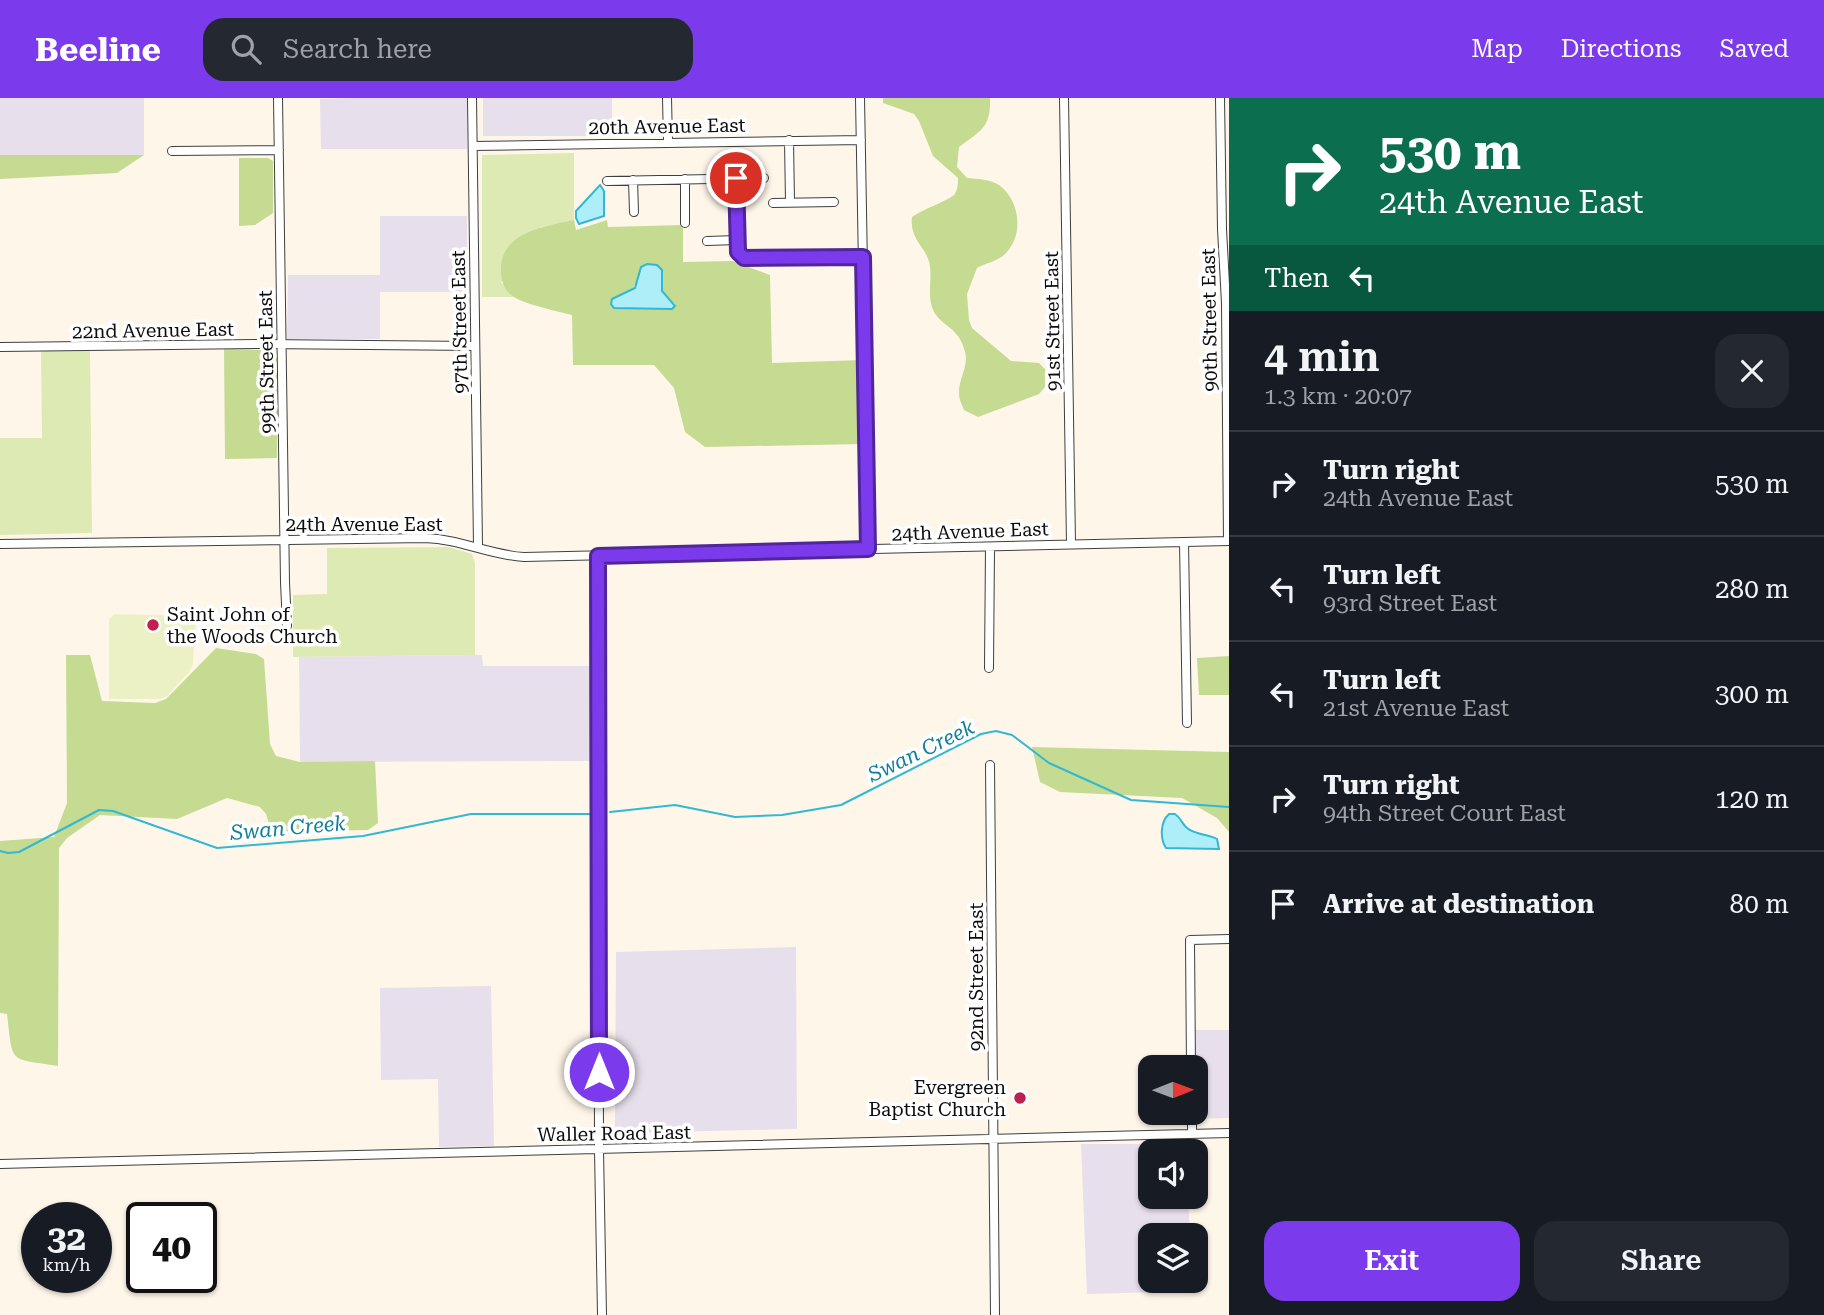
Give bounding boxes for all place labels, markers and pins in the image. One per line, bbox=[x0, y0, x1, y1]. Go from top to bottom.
pin bbox=[706, 148, 766, 208]
place label: Saint John of the Woods Church bbox=[167, 603, 338, 648]
marker: Saint John of the Woods Church bbox=[145, 617, 161, 633]
place label: Evergreen Baptist Church bbox=[868, 1076, 1006, 1121]
marker: Evergreen Baptist Church bbox=[1012, 1090, 1028, 1106]

